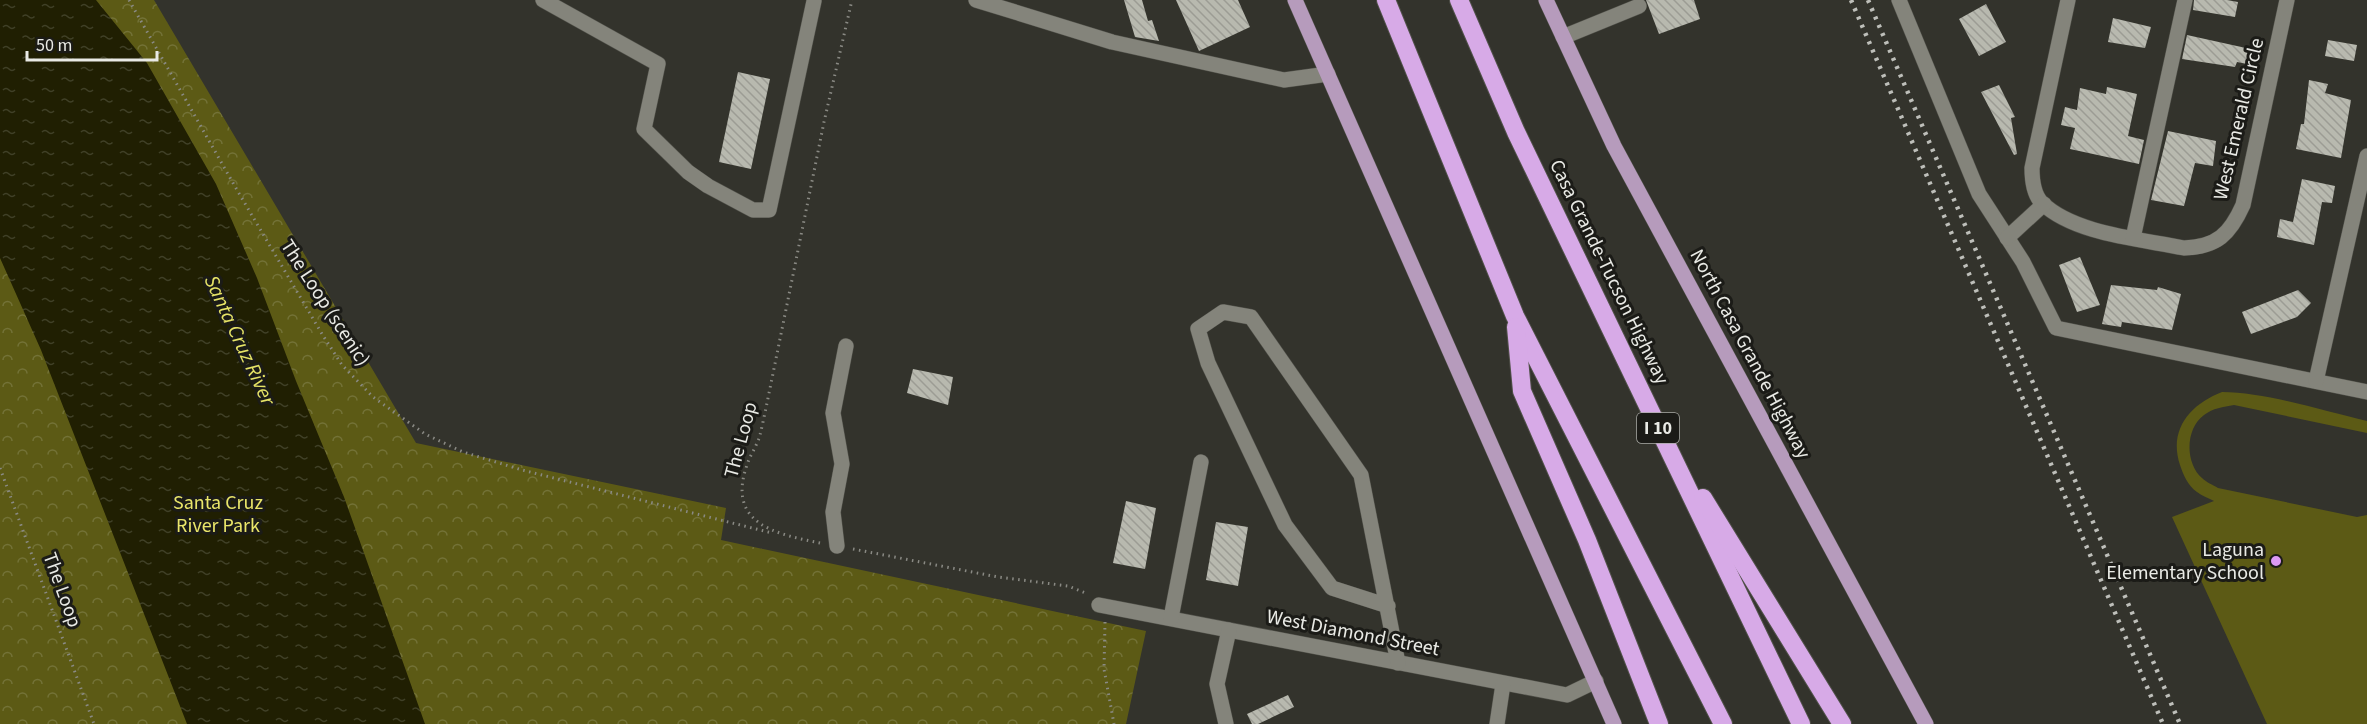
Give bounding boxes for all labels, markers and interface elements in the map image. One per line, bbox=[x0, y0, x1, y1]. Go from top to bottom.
scale bar bbox=[27, 24, 158, 62]
text: 50 m bbox=[36, 33, 72, 58]
street label: West Emerald Circle bbox=[2207, 35, 2271, 203]
street label: Casa Grande-Tucson Highway bbox=[1542, 155, 1676, 390]
street label: The Loop (scenic) bbox=[274, 234, 376, 372]
street label: North Casa Grande Highway bbox=[1683, 244, 1818, 464]
water label: Santa Cruz River bbox=[197, 270, 284, 411]
street label: The Loop bbox=[717, 399, 765, 481]
road number: I 10 bbox=[1637, 413, 1679, 443]
park label: Santa Cruz River Park bbox=[173, 489, 263, 540]
place label: Laguna Elementary School bbox=[2106, 536, 2264, 587]
street label: The Loop bbox=[36, 549, 88, 631]
marker: Laguna Elementary School bbox=[2269, 554, 2283, 568]
street label: West Diamond Street bbox=[1264, 603, 1442, 664]

